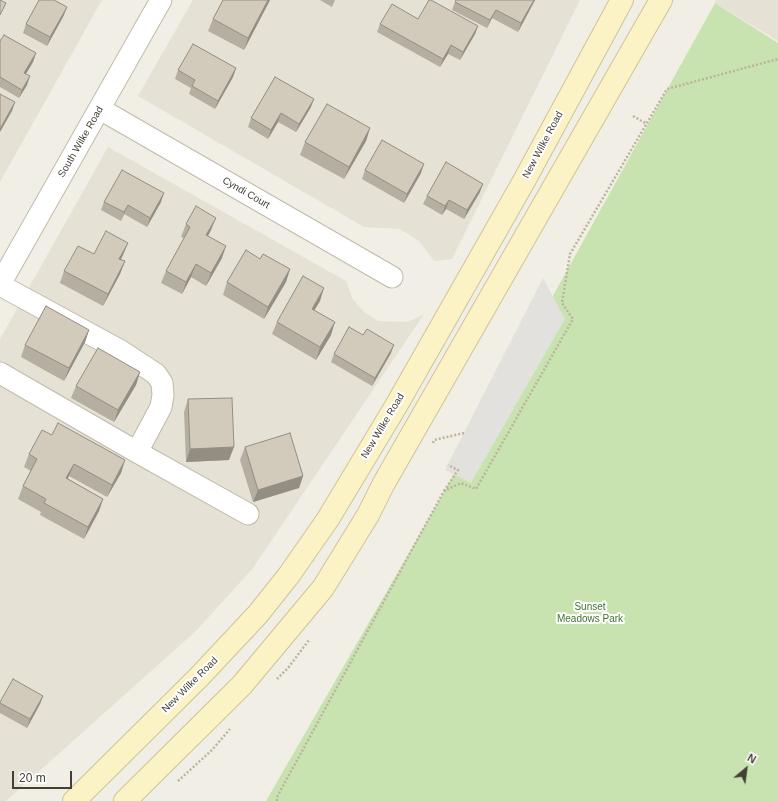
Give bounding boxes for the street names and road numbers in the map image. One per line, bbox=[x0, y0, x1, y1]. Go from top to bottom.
street label: South Wilke Road bbox=[56, 104, 106, 180]
street label: New Wilke Road bbox=[520, 110, 566, 180]
street label: Cyndi Court bbox=[220, 175, 272, 211]
street label: New Wilke Road bbox=[359, 391, 407, 461]
street label: New Wilke Road bbox=[160, 655, 220, 715]

